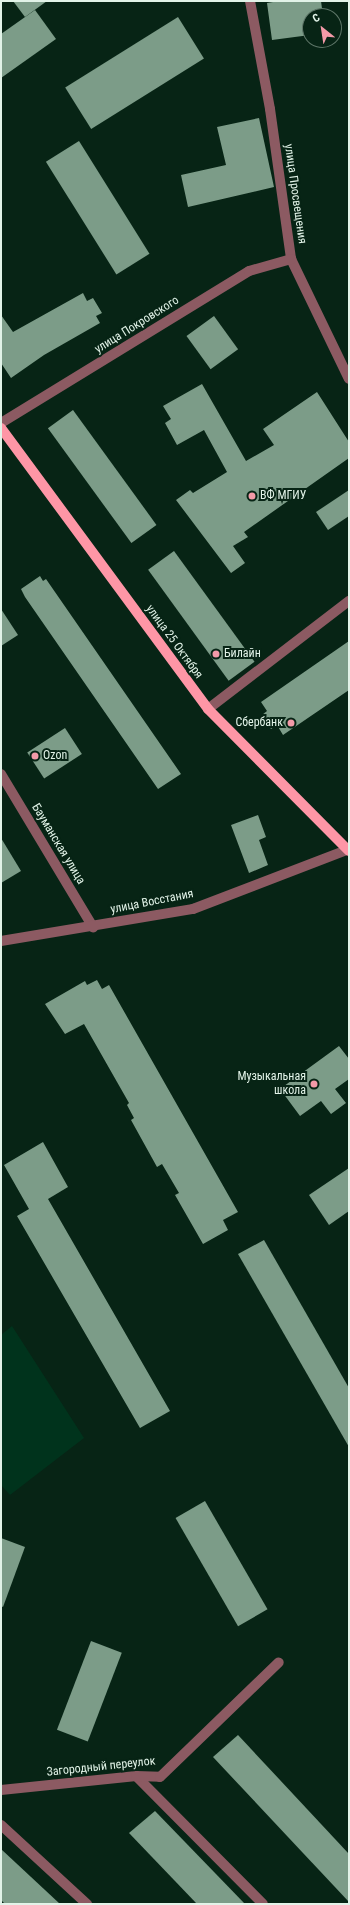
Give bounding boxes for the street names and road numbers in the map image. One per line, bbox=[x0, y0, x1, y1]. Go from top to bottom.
street label: улица Просвещения bbox=[281, 143, 309, 245]
street label: улица Покровского bbox=[92, 293, 182, 357]
street label: улица 25 Октября bbox=[142, 602, 206, 682]
street label: Бауманская улица bbox=[28, 801, 88, 887]
street label: улица Восстания bbox=[109, 887, 195, 917]
street label: Загородный переулок bbox=[46, 1754, 156, 1780]

